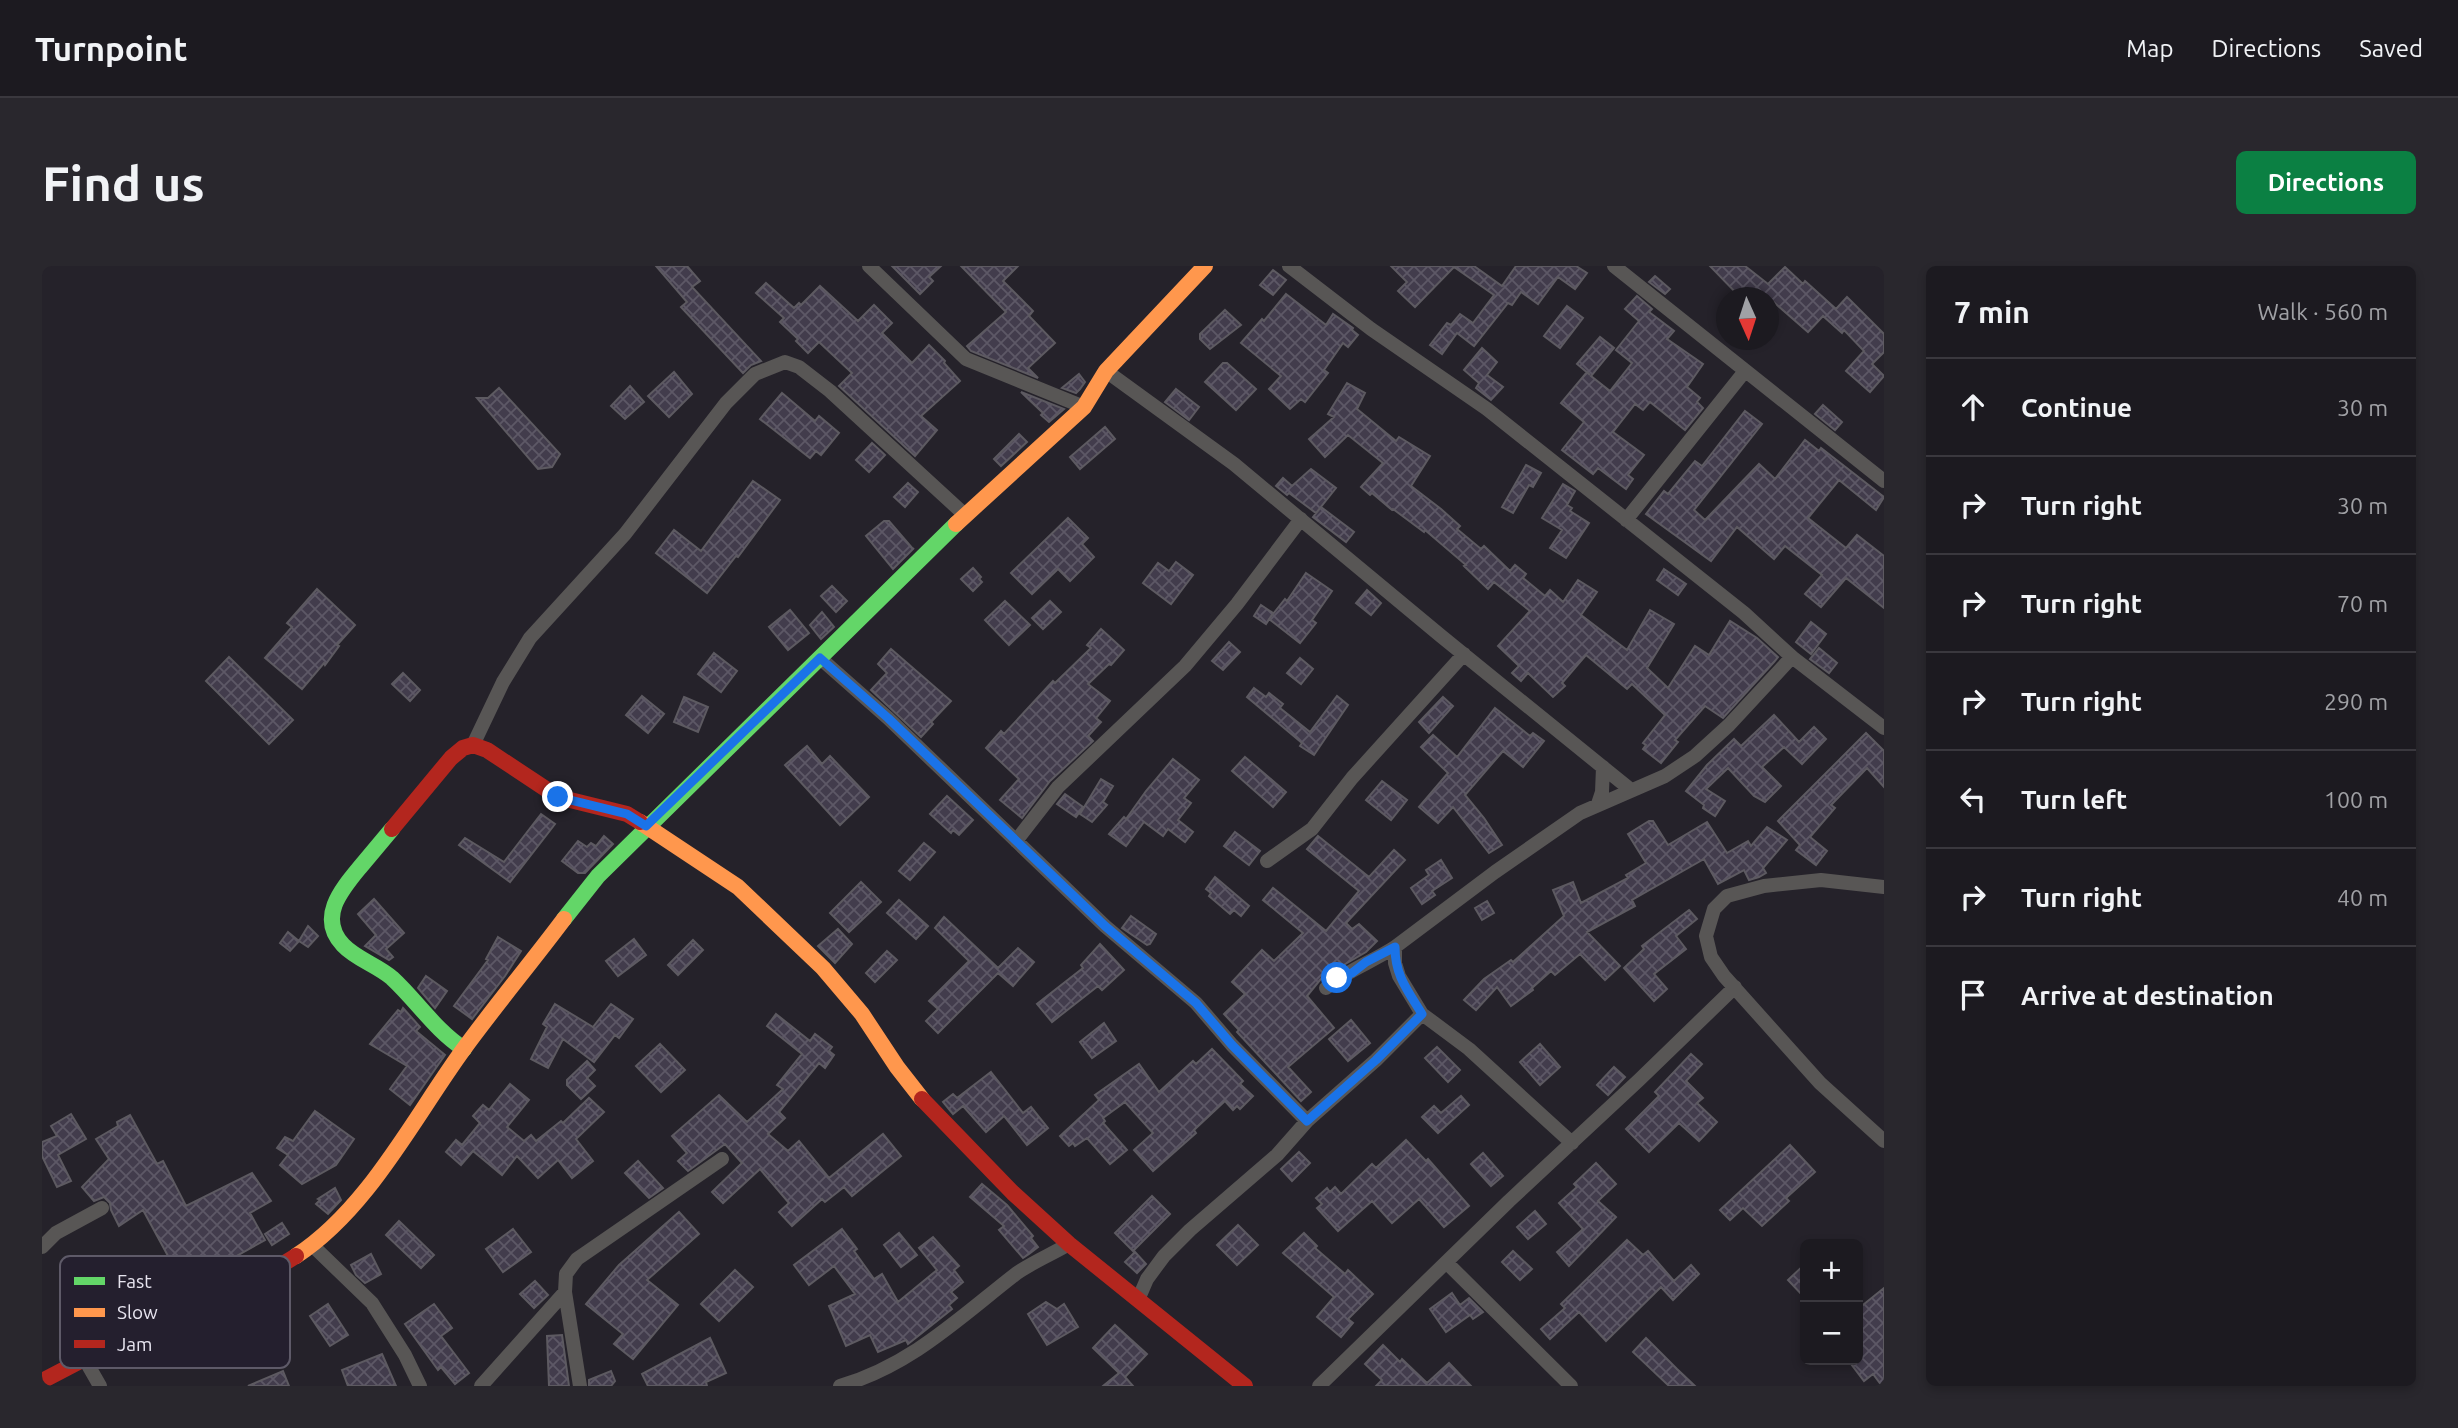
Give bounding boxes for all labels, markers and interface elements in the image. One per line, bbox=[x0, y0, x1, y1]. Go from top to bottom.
text: Turnpoint bbox=[35, 30, 187, 67]
text: Map bbox=[2126, 35, 2173, 62]
text: Directions bbox=[2211, 35, 2321, 62]
text: Saved bbox=[2359, 35, 2423, 62]
button: Directions bbox=[2236, 151, 2416, 214]
text: Find us bbox=[42, 155, 205, 210]
north arrow bbox=[1716, 287, 1779, 350]
text: 7 min bbox=[1954, 295, 2030, 329]
text: Walk · 560 m bbox=[2257, 299, 2388, 324]
icon: ahead bbox=[1954, 388, 1992, 426]
text: Continue bbox=[2021, 393, 2132, 422]
text: 30 m bbox=[2337, 395, 2388, 420]
icon: right bbox=[1954, 486, 1992, 524]
text: Turn right bbox=[2021, 491, 2142, 520]
text: 30 m bbox=[2337, 493, 2388, 518]
icon: right bbox=[1954, 584, 1992, 622]
text: Turn right bbox=[2021, 589, 2142, 618]
text: 70 m bbox=[2337, 591, 2388, 616]
icon: right bbox=[1954, 682, 1992, 720]
text: Turn right bbox=[2021, 687, 2142, 716]
text: 290 m bbox=[2324, 689, 2388, 714]
icon: left bbox=[1954, 780, 1992, 818]
route end bbox=[542, 781, 573, 812]
text: Turn left bbox=[2021, 785, 2127, 814]
text: 100 m bbox=[2324, 787, 2388, 812]
icon: right bbox=[1954, 878, 1992, 916]
text: Turn right bbox=[2021, 883, 2142, 912]
text: 40 m bbox=[2337, 885, 2388, 910]
route start bbox=[1321, 962, 1352, 993]
icon: arrive bbox=[1954, 976, 1992, 1014]
text: Arrive at destination bbox=[2021, 981, 2274, 1010]
map controls bbox=[1800, 1239, 1863, 1365]
button: + bbox=[1800, 1239, 1863, 1302]
legend bbox=[60, 1256, 290, 1368]
text: Fast bbox=[117, 1270, 152, 1292]
text: Slow bbox=[117, 1301, 158, 1323]
button: − bbox=[1800, 1302, 1863, 1365]
text: Jam bbox=[117, 1333, 153, 1355]

